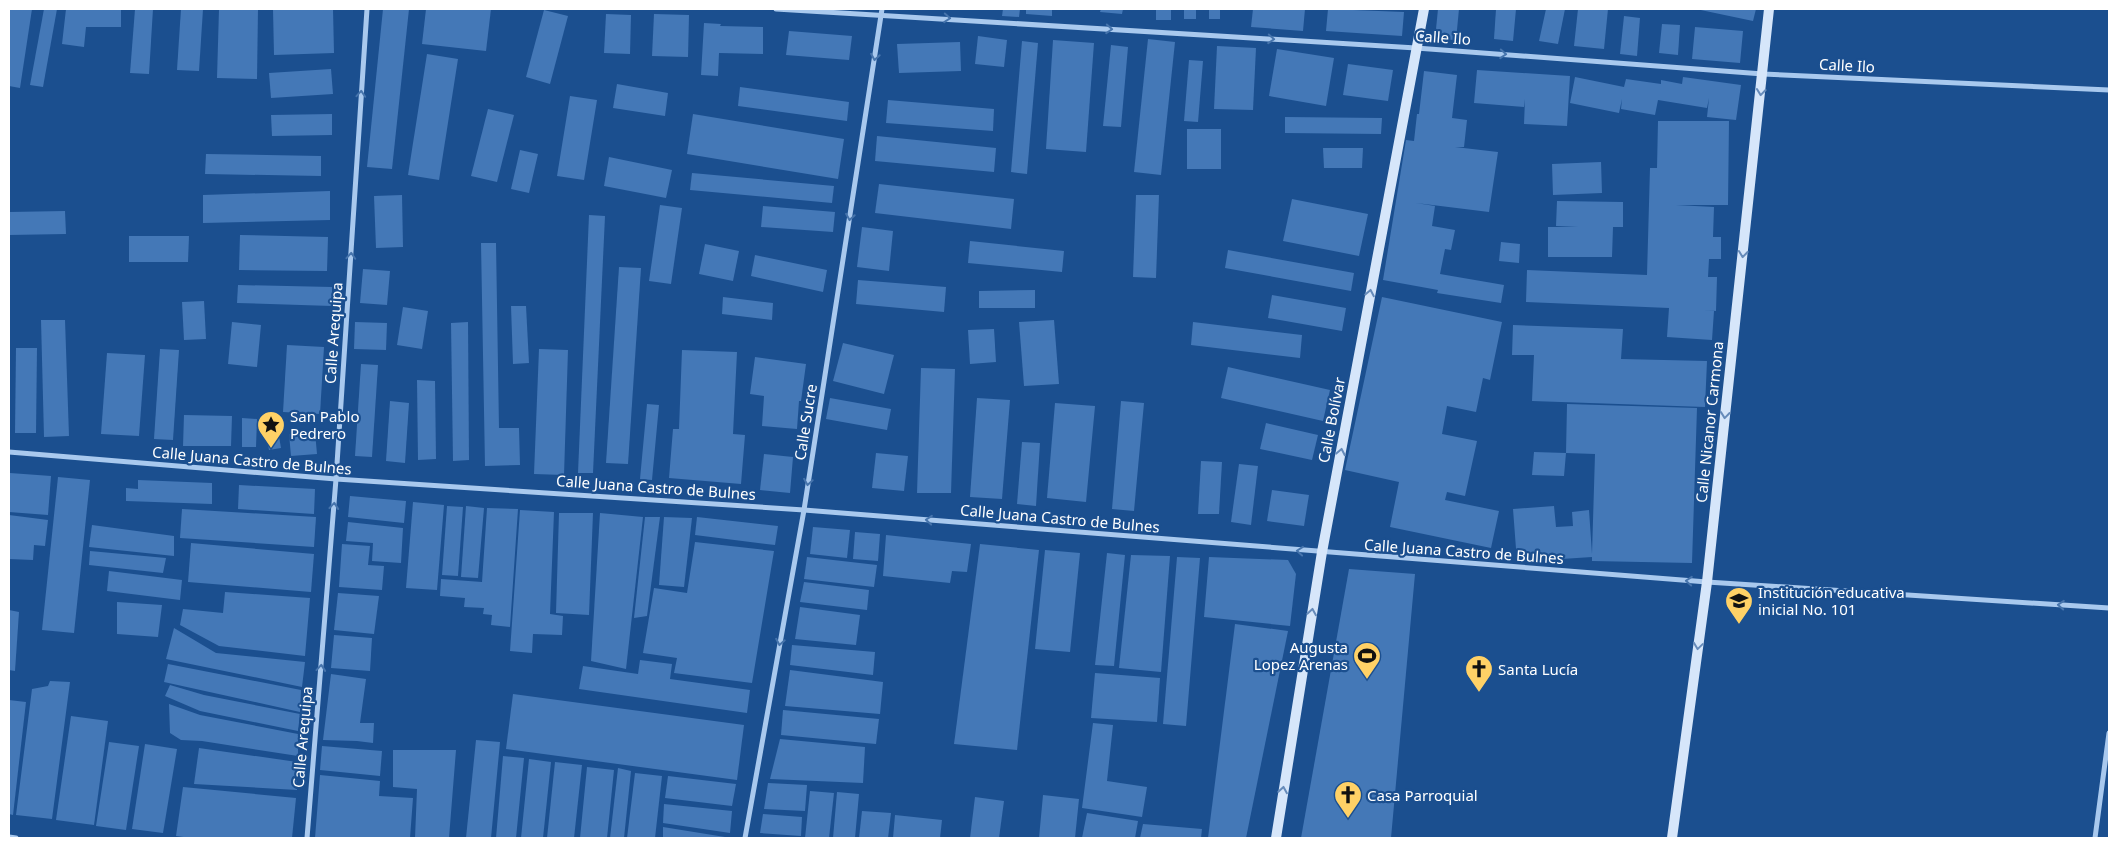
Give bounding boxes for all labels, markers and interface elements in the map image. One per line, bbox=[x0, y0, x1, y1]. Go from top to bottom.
one-way arrow bbox=[943, 13, 951, 24]
one-way arrow bbox=[1105, 23, 1113, 34]
street label: Calle Ilo bbox=[1414, 25, 1472, 49]
one-way arrow bbox=[1267, 33, 1275, 44]
one-way arrow bbox=[1499, 49, 1507, 60]
one-way arrow bbox=[870, 53, 880, 61]
street label: Calle Ilo bbox=[1818, 54, 1876, 76]
one-way arrow bbox=[1756, 88, 1767, 96]
one-way arrow bbox=[356, 90, 367, 98]
one-way arrow bbox=[845, 213, 855, 222]
one-way arrow bbox=[1738, 250, 1749, 258]
one-way arrow bbox=[345, 252, 356, 260]
street label: Calle Arequipa bbox=[319, 281, 347, 385]
one-way arrow bbox=[1365, 288, 1375, 297]
street label: Calle Nicanor Carmona bbox=[1691, 340, 1727, 504]
street label: Calle Bolívar bbox=[1313, 375, 1349, 465]
street label: Calle Sucre bbox=[789, 382, 821, 462]
place label: San Pablo Pedrero bbox=[290, 406, 359, 443]
place icon: San Pablo Pedrero bbox=[256, 410, 286, 449]
one-way arrow bbox=[1720, 411, 1731, 419]
street label: Calle Juana Castro de Bulnes bbox=[151, 441, 353, 479]
one-way arrow bbox=[1335, 448, 1345, 457]
street label: Calle Juana Castro de Bulnes bbox=[555, 470, 757, 504]
one-way arrow bbox=[804, 477, 814, 486]
street label: Calle Juana Castro de Bulnes bbox=[959, 499, 1161, 537]
one-way arrow bbox=[328, 501, 339, 509]
one-way arrow bbox=[925, 515, 933, 526]
street label: Calle Juana Castro de Bulnes bbox=[1363, 534, 1565, 568]
one-way arrow bbox=[1296, 545, 1304, 556]
one-way arrow bbox=[1685, 575, 1693, 586]
place label: Institución educativa inicial No. 101 bbox=[1758, 582, 1905, 619]
school or university icon: Institución educativa inicial No. 101 bbox=[1724, 586, 1754, 625]
one-way arrow bbox=[2056, 599, 2064, 610]
one-way arrow bbox=[1307, 608, 1317, 617]
one-way arrow bbox=[776, 637, 786, 646]
place label: Augusta Lopez Arenas bbox=[1254, 637, 1348, 674]
sports icon: Augusta Lopez Arenas bbox=[1352, 641, 1382, 680]
one-way arrow bbox=[1693, 642, 1704, 650]
church icon: Santa Lucía bbox=[1464, 654, 1494, 693]
place label: Santa Lucía bbox=[1498, 659, 1578, 679]
one-way arrow bbox=[315, 663, 326, 671]
street label: Calle Arequipa bbox=[288, 685, 316, 789]
church icon: Casa Parroquial bbox=[1333, 780, 1363, 819]
place label: Casa Parroquial bbox=[1367, 785, 1478, 805]
one-way arrow bbox=[1278, 786, 1288, 794]

